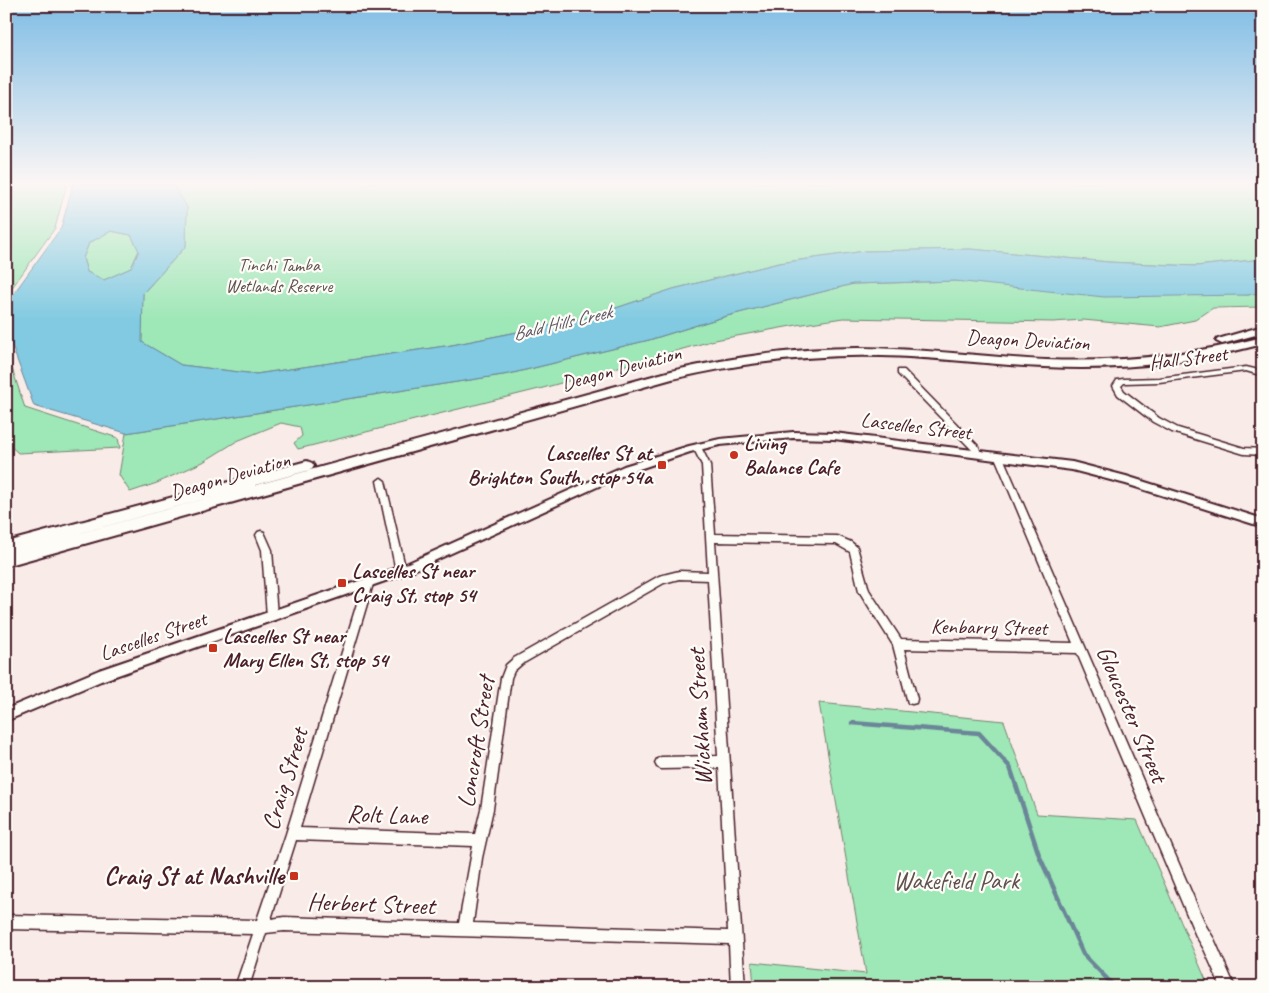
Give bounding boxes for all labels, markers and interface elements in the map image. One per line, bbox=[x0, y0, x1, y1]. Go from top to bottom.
park label: Tinchi Tamba Wetlands Reserve bbox=[226, 254, 333, 297]
water label: Bald Hills Creek bbox=[510, 299, 617, 346]
street label: Deagon Deviation bbox=[966, 324, 1091, 356]
street label: Deagon Deviation bbox=[558, 339, 685, 397]
street label: Hall Street bbox=[1147, 340, 1231, 376]
street label: Lascelles Street bbox=[859, 406, 975, 446]
place label: Living Balance Cafe bbox=[744, 430, 841, 480]
place label: Lascelles St at Brighton South, stop 54a bbox=[468, 440, 654, 490]
street label: Deagon Deviation bbox=[167, 446, 293, 506]
marker: Living Balance Cafe bbox=[728, 449, 740, 461]
marker: Lascelles St at Brighton South, stop 54a bbox=[656, 459, 668, 471]
place label: Lascelles St near Craig St, stop 54 bbox=[352, 558, 478, 608]
marker: Lascelles St near Craig St, stop 54 bbox=[336, 577, 348, 589]
street label: Lascelles Street bbox=[96, 605, 212, 666]
street label: Kenbarry Street bbox=[931, 613, 1049, 641]
place label: Lascelles St near Mary Ellen St, stop 54 bbox=[223, 623, 391, 674]
street label: Gloucester Street bbox=[1089, 641, 1176, 790]
marker: Lascelles St near Mary Ellen St, stop 54 bbox=[207, 642, 219, 654]
street label: Wickham Street bbox=[680, 645, 720, 786]
street label: Loncroft Street bbox=[450, 670, 503, 810]
street label: Craig Street bbox=[254, 721, 316, 834]
street label: Rolt Lane bbox=[346, 798, 430, 832]
place label: Craig St at Nashville bbox=[104, 860, 286, 892]
park label: Wakefield Park bbox=[893, 865, 1021, 897]
marker: Craig St at Nashville bbox=[288, 870, 300, 882]
street label: Herbert Street bbox=[307, 886, 438, 922]

